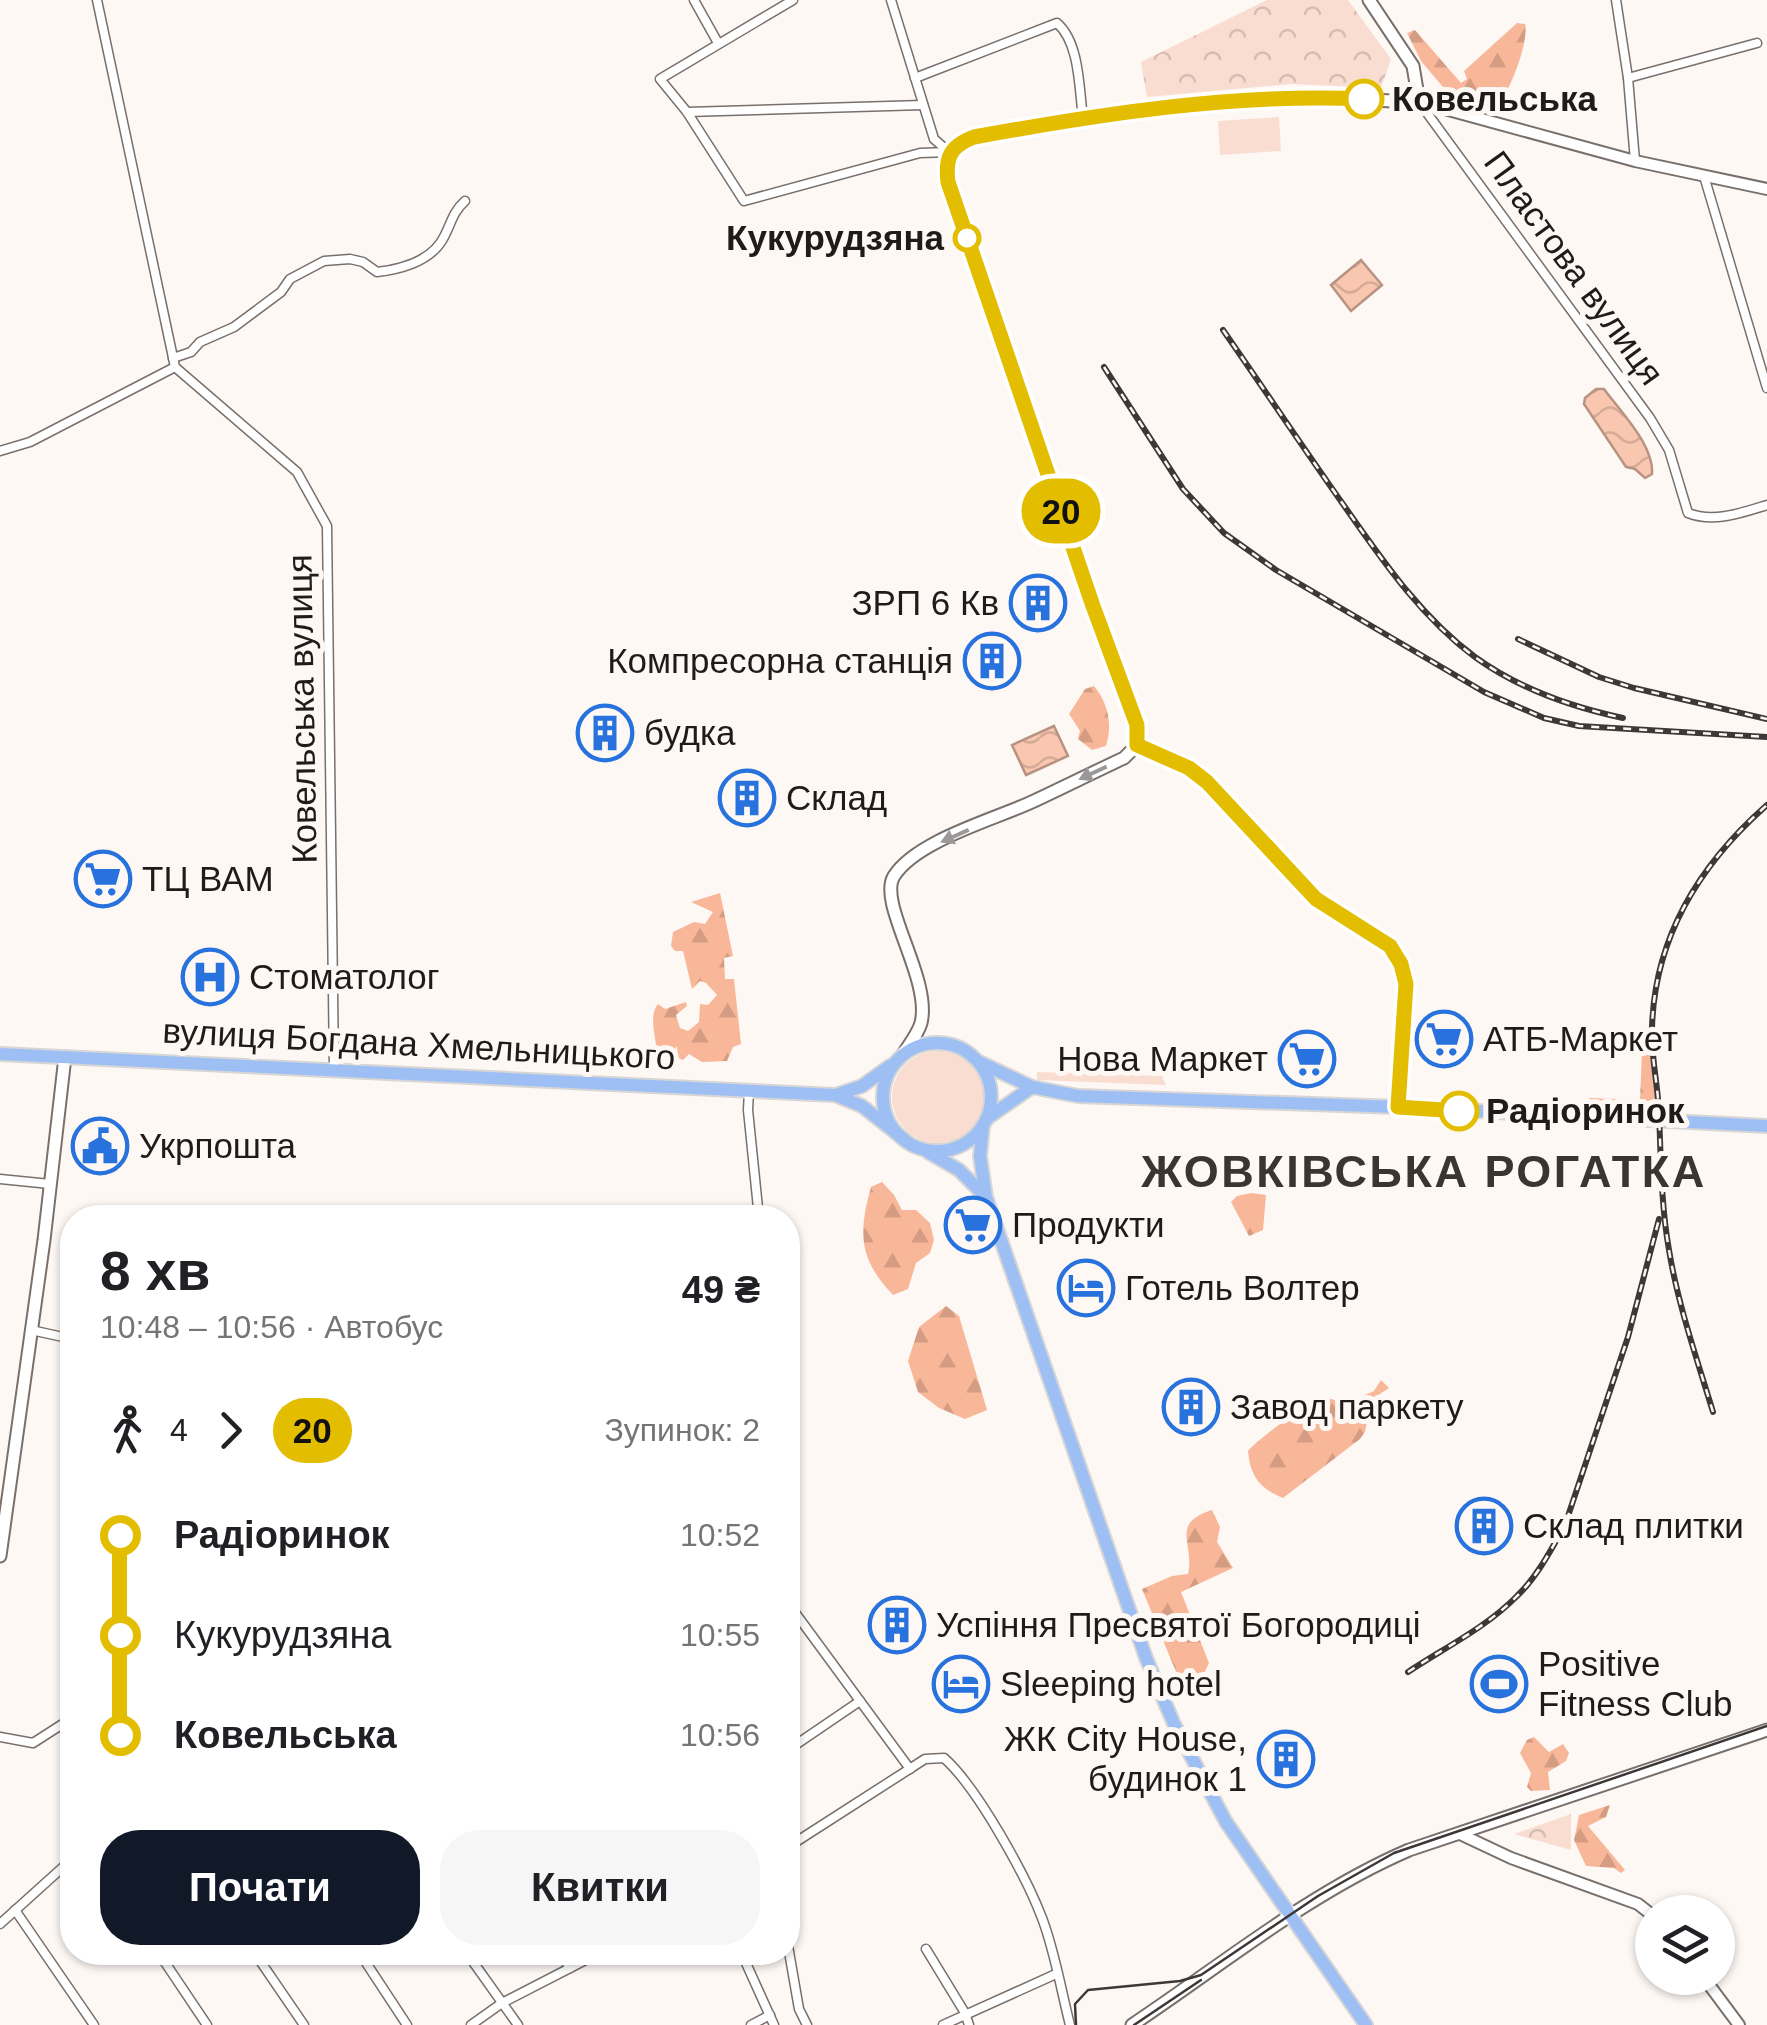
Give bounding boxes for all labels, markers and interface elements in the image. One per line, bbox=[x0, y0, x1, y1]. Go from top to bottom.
place label: Ковельська bbox=[1392, 79, 1598, 118]
marker: Ковельська bbox=[1345, 80, 1383, 118]
street label: Пластова вулиця bbox=[1477, 144, 1672, 392]
place label: Кукурудзяна bbox=[726, 218, 945, 257]
marker: Кукурудзяна bbox=[954, 225, 980, 251]
line badge: 20 bbox=[1016, 478, 1106, 544]
text: 20 bbox=[1042, 492, 1080, 531]
street label: Ковельська вулиця bbox=[279, 554, 324, 864]
building icon: ЗРП 6 Кв bbox=[1008, 573, 1068, 633]
place label: ЗРП 6 Кв bbox=[851, 583, 999, 622]
building icon: Компресорна станція bbox=[962, 631, 1022, 691]
place label: Компресорна станція bbox=[607, 641, 953, 680]
building icon: будка bbox=[575, 703, 635, 763]
place label: будка bbox=[644, 713, 736, 752]
one-way arrow bbox=[1078, 765, 1107, 782]
building icon: Склад bbox=[717, 768, 777, 828]
place label: Склад bbox=[786, 778, 887, 817]
one-way arrow bbox=[940, 828, 970, 844]
supermarket icon: ТЦ ВАМ bbox=[73, 849, 133, 909]
place label: ТЦ ВАМ bbox=[142, 859, 274, 898]
hospital icon: Стоматолог bbox=[180, 947, 240, 1007]
place label: Стоматолог bbox=[249, 957, 440, 996]
supermarket icon: АТБ-Маркет bbox=[1414, 1009, 1474, 1069]
street label: вулиця Богдана Хмельницького bbox=[162, 1011, 676, 1076]
place label: АТБ-Маркет bbox=[1483, 1019, 1678, 1058]
supermarket icon: Нова Маркет bbox=[1277, 1029, 1337, 1089]
place label: Нова Маркет bbox=[1057, 1039, 1268, 1078]
place label: Радіоринок bbox=[1486, 1091, 1685, 1130]
marker: Радіоринок bbox=[1440, 1092, 1478, 1130]
public building icon: Укрпошта bbox=[70, 1116, 130, 1176]
place label: Укрпошта bbox=[139, 1126, 297, 1165]
district label: ЖОВКІВСЬКА РОГАТКА bbox=[1140, 1146, 1707, 1197]
supermarket icon: Продукти bbox=[943, 1195, 1003, 1255]
place label: Продукти bbox=[1012, 1205, 1165, 1244]
text: 8 хв bbox=[100, 1240, 210, 1302]
hotel icon: Готель Волтер bbox=[1056, 1258, 1116, 1318]
place label: Готель Волтер bbox=[1125, 1268, 1360, 1307]
text: 49 ₴ bbox=[682, 1269, 760, 1311]
text: 10:48 – 10:56 · Автобус bbox=[100, 1309, 443, 1345]
building icon: Завод паркету bbox=[1161, 1377, 1221, 1437]
place label: Завод паркету bbox=[1230, 1387, 1464, 1426]
icon: walk bbox=[100, 1403, 155, 1458]
icon: forward bbox=[203, 1403, 258, 1458]
text: 20 bbox=[293, 1411, 332, 1450]
text: 4 bbox=[170, 1412, 188, 1448]
text: Зупинок: 2 bbox=[604, 1412, 760, 1448]
building icon: Склад плитки bbox=[1454, 1496, 1514, 1556]
place label: Склад плитки bbox=[1523, 1506, 1744, 1545]
text: Радіоринок bbox=[174, 1514, 390, 1556]
text: 10:52 bbox=[680, 1517, 760, 1553]
building icon: Успіння Пресвятої Богородиці bbox=[867, 1595, 927, 1655]
place label: Успіння Пресвятої Богородиці bbox=[936, 1605, 1421, 1644]
text: Кукурудзяна bbox=[174, 1614, 392, 1656]
text: 10:55 bbox=[680, 1617, 760, 1653]
place label: Positive Fitness Club bbox=[1538, 1644, 1733, 1723]
hotel icon: Sleeping hotel bbox=[931, 1654, 991, 1714]
sports icon: Positive Fitness Club bbox=[1469, 1654, 1529, 1714]
place label: Sleeping hotel bbox=[1000, 1664, 1222, 1703]
text: Ковельська bbox=[174, 1714, 397, 1756]
text: 10:56 bbox=[680, 1717, 760, 1753]
place label: ЖК City House, будинок 1 bbox=[1004, 1719, 1247, 1798]
building icon: ЖК City House, будинок 1 bbox=[1256, 1729, 1316, 1789]
button: Почати bbox=[100, 1830, 420, 1945]
button: Квитки bbox=[440, 1830, 760, 1945]
map controls bbox=[1635, 1895, 1735, 1995]
button: layers bbox=[1635, 1895, 1735, 1995]

